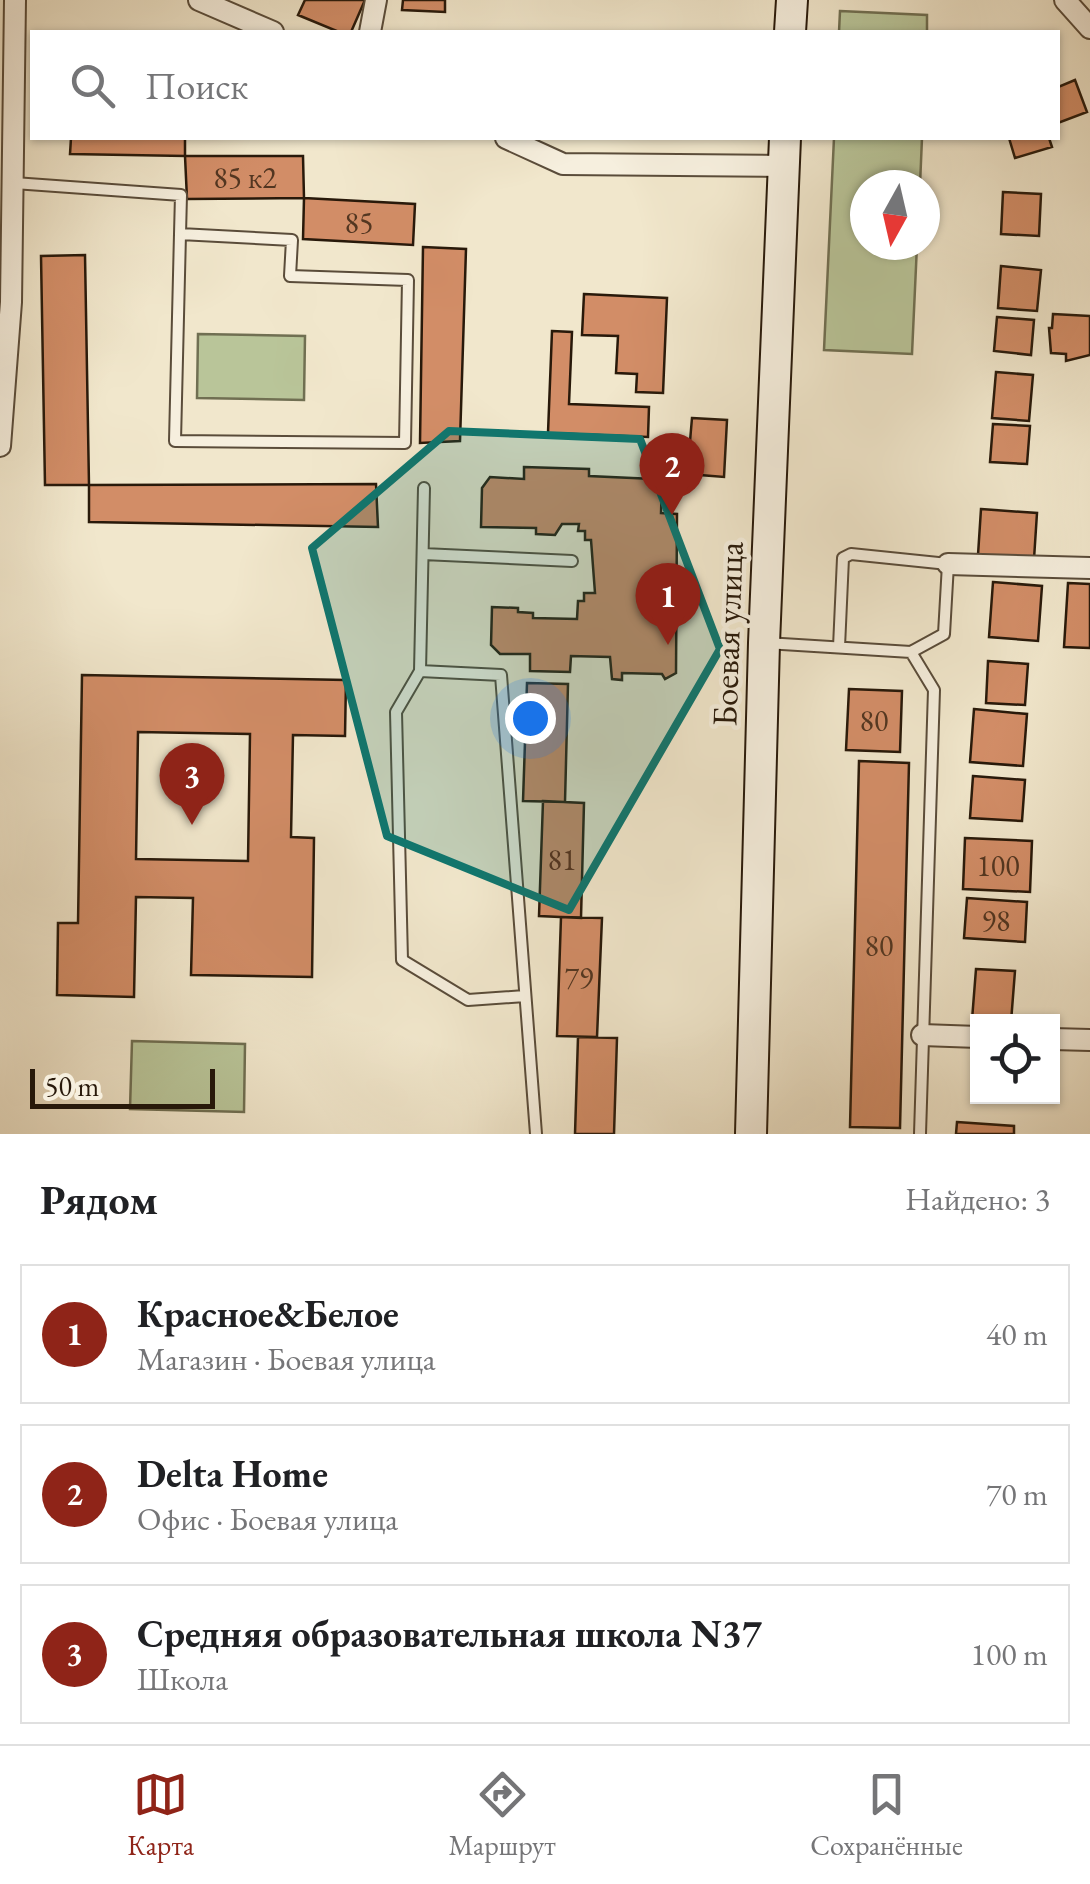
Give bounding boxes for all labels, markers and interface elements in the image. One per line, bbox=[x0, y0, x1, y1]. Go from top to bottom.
search box bbox=[30, 30, 1060, 140]
icon: search bbox=[65, 58, 120, 113]
text: Поиск bbox=[145, 61, 248, 110]
house number: 85 к2 bbox=[213, 158, 277, 197]
north arrow bbox=[850, 170, 940, 260]
house number: 85 bbox=[345, 203, 373, 242]
pin: 2 bbox=[640, 432, 704, 515]
street label: Боевая улица bbox=[701, 541, 754, 727]
pin: 1 bbox=[636, 562, 700, 645]
your location bbox=[505, 693, 556, 744]
house number: 80 bbox=[860, 701, 888, 740]
pin: 3 bbox=[160, 742, 224, 825]
house number: 81 bbox=[548, 840, 576, 879]
house number: 100 bbox=[976, 846, 1020, 885]
house number: 98 bbox=[982, 901, 1010, 940]
house number: 80 bbox=[865, 926, 893, 965]
house number: 79 bbox=[565, 958, 593, 997]
map controls bbox=[970, 1014, 1060, 1104]
button: locate bbox=[970, 1014, 1060, 1104]
scale bar bbox=[30, 1064, 215, 1108]
text: 50 m bbox=[45, 1068, 99, 1104]
text: Рядом bbox=[40, 1172, 158, 1227]
text: Найдено: 3 bbox=[905, 1178, 1050, 1220]
text: Красное&Белое bbox=[137, 1289, 399, 1338]
text: 1 bbox=[66, 1313, 83, 1355]
text: 40 m bbox=[986, 1313, 1048, 1355]
text: Магазин · Боевая улица bbox=[137, 1338, 436, 1380]
text: Delta Home bbox=[137, 1449, 328, 1498]
text: 2 bbox=[66, 1473, 83, 1515]
text: 70 m bbox=[986, 1473, 1048, 1515]
text: Офис · Боевая улица bbox=[137, 1498, 398, 1540]
text: Средняя образовательная школа N37 bbox=[137, 1609, 762, 1658]
text: 3 bbox=[66, 1633, 83, 1675]
text: 100 m bbox=[971, 1633, 1048, 1675]
text: Школа bbox=[137, 1658, 228, 1700]
tab: Карта bbox=[127, 1767, 194, 1863]
tab: Маршрут bbox=[448, 1767, 556, 1863]
tab: Сохранённые bbox=[810, 1767, 963, 1863]

